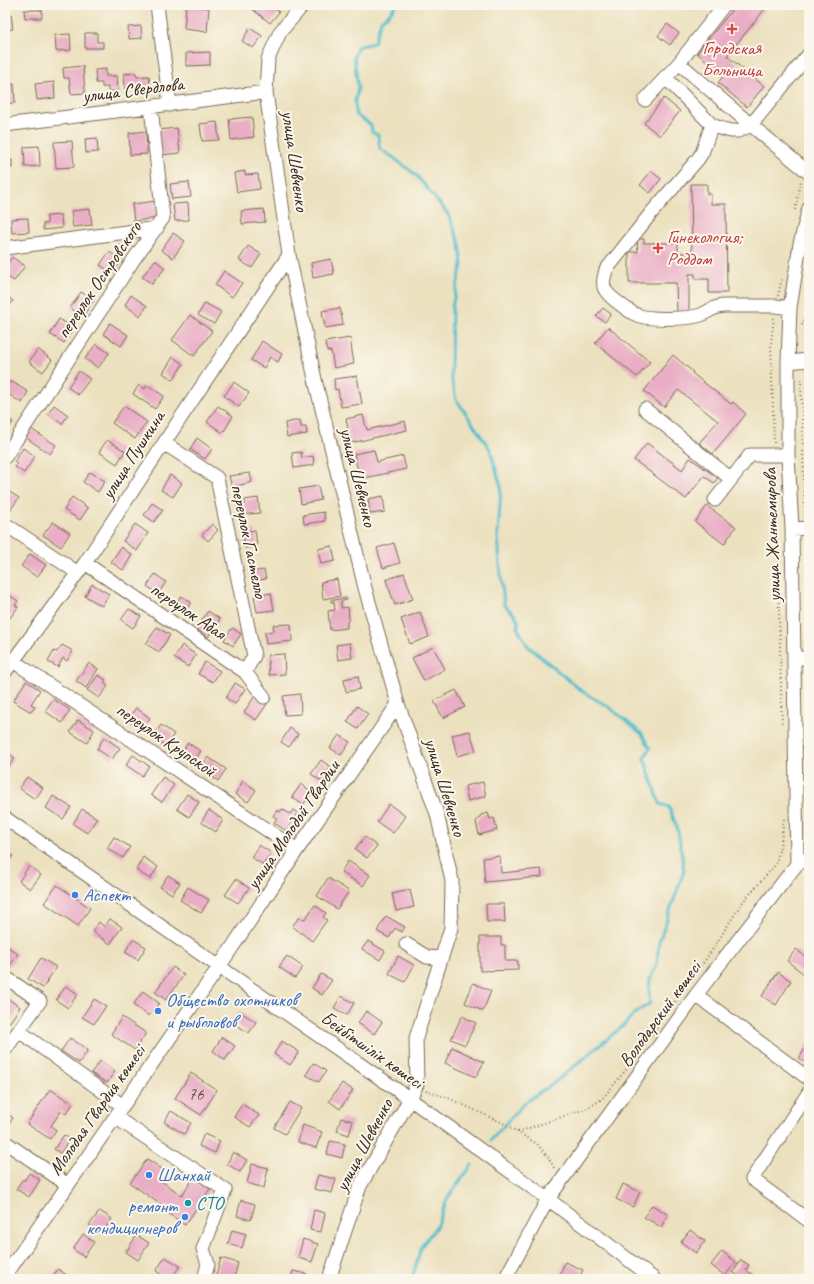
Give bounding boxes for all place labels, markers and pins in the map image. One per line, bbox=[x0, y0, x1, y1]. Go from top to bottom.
marker: Городская Больница bbox=[726, 23, 738, 35]
place label: Городская Больница bbox=[702, 36, 764, 82]
place label: Гинекология; Роддом bbox=[667, 225, 744, 271]
marker: Гинекология; Роддом bbox=[652, 242, 664, 254]
place label: Аспект bbox=[83, 883, 131, 907]
marker: Аспект bbox=[70, 890, 80, 900]
place label: Общество охотников и рыболовов bbox=[166, 988, 302, 1034]
marker: Общество охотников и рыболовов bbox=[153, 1006, 163, 1016]
place label: Шанхай bbox=[157, 1163, 212, 1187]
marker: Шанхай bbox=[144, 1170, 154, 1180]
place label: СТО bbox=[196, 1191, 226, 1215]
place label: ремонт кондиционеров bbox=[86, 1194, 181, 1240]
marker: СТО bbox=[183, 1198, 193, 1208]
marker: ремонт кондиционеров bbox=[180, 1212, 190, 1222]

